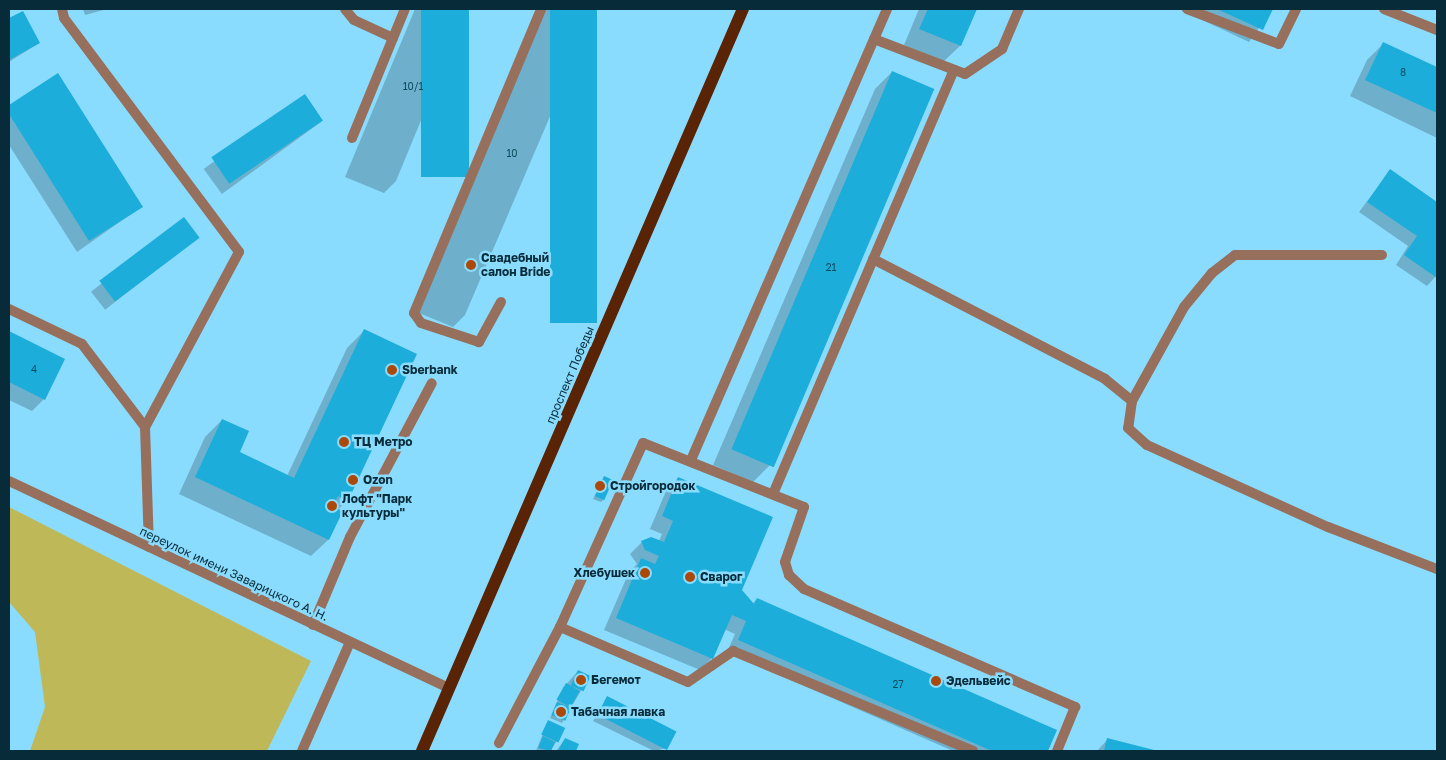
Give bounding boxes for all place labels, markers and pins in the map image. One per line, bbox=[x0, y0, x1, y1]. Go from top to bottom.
place label: Свадебный салон Bride bbox=[481, 251, 550, 279]
marker: Свадебный салон Bride bbox=[465, 259, 477, 271]
place label: Sberbank bbox=[402, 363, 458, 377]
marker: Sberbank bbox=[386, 364, 398, 376]
place label: ТЦ Метро bbox=[354, 435, 413, 449]
marker: ТЦ Метро bbox=[338, 436, 350, 448]
place label: Ozon bbox=[363, 473, 393, 487]
marker: Ozon bbox=[347, 474, 359, 486]
place label: Стройгородок bbox=[610, 479, 695, 493]
marker: Стройгородок bbox=[594, 480, 606, 492]
place label: Лофт "Парк культуры" bbox=[342, 492, 412, 520]
marker: Лофт "Парк культуры" bbox=[326, 500, 338, 512]
place label: Хлебушек bbox=[574, 566, 635, 580]
marker: Хлебушек bbox=[639, 567, 651, 579]
place label: Сварог bbox=[700, 570, 743, 584]
marker: Сварог bbox=[684, 571, 696, 583]
place label: Бегемот bbox=[591, 673, 641, 687]
marker: Бегемот bbox=[575, 674, 587, 686]
place label: Эдельвейс bbox=[946, 674, 1011, 688]
marker: Эдельвейс bbox=[930, 675, 942, 687]
place label: Табачная лавка bbox=[571, 705, 665, 719]
marker: Табачная лавка bbox=[555, 706, 567, 718]

